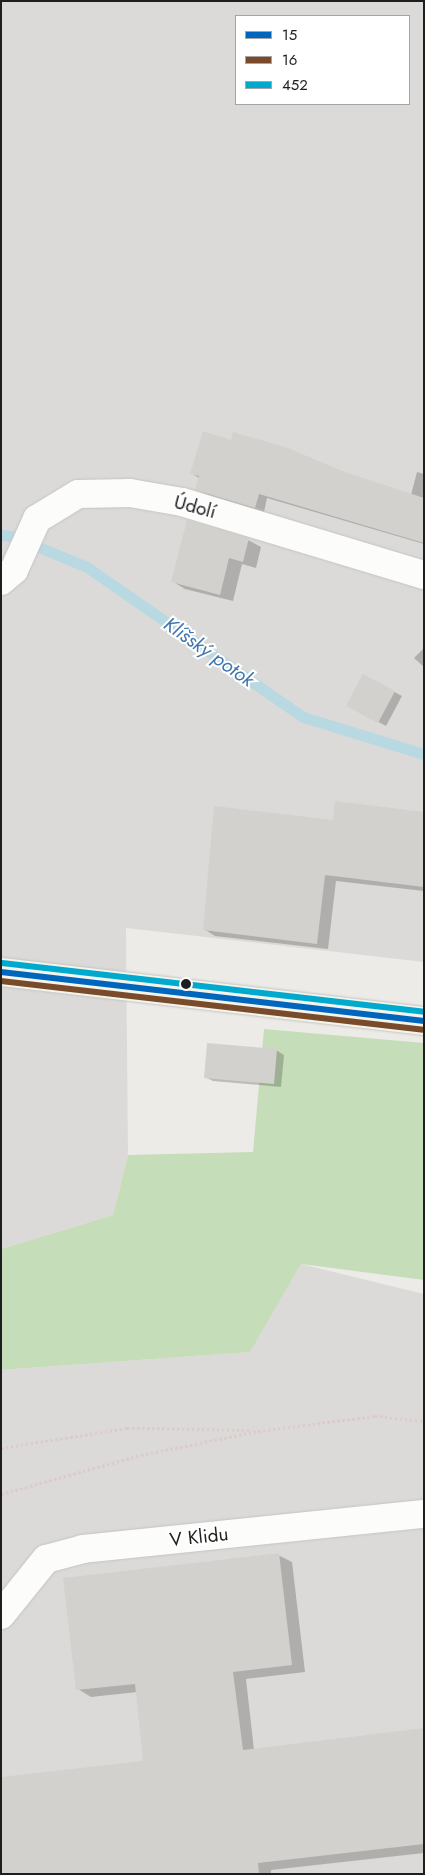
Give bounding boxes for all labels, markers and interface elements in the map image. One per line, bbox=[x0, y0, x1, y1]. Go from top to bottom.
legend bbox=[235, 15, 410, 105]
text: 15 bbox=[282, 24, 297, 46]
text: 16 bbox=[282, 49, 297, 71]
text: 452 bbox=[282, 74, 308, 96]
street label: Údolí bbox=[172, 491, 218, 523]
water label: Klíšský potok bbox=[159, 612, 259, 692]
unlabelled marker bbox=[181, 979, 191, 989]
street label: V Klidu bbox=[168, 1523, 230, 1551]

